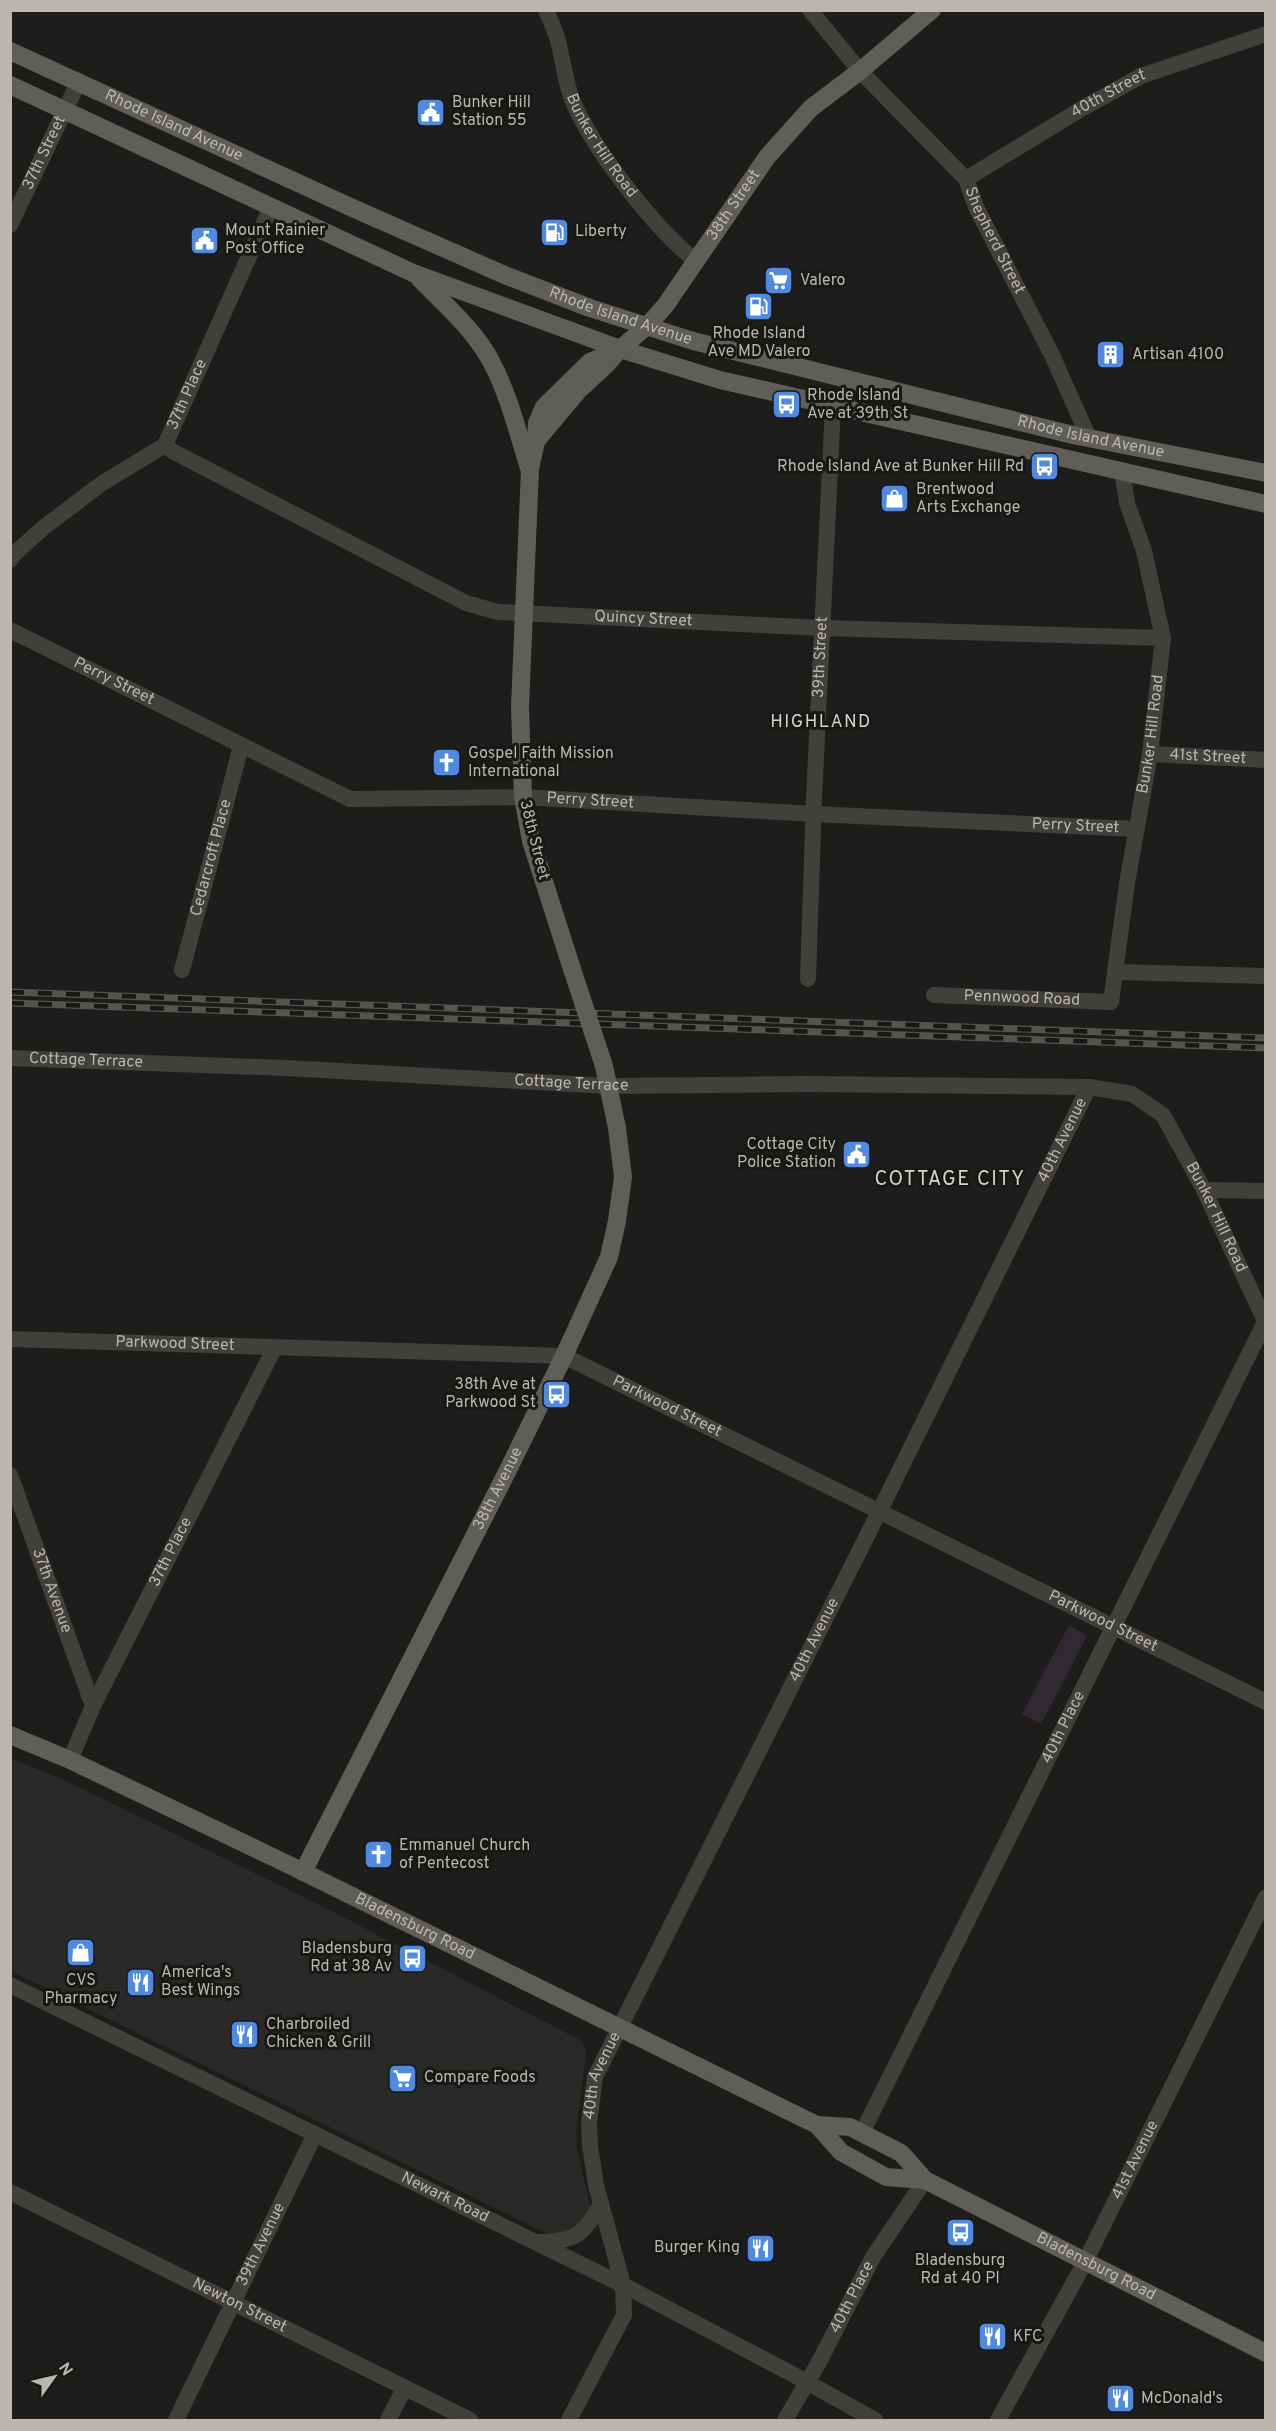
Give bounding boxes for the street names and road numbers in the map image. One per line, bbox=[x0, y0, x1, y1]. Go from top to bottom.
street label: 40th Street bbox=[1067, 65, 1148, 123]
street label: Rhode Island Avenue bbox=[101, 86, 246, 166]
street label: Bunker Hill Road bbox=[561, 91, 641, 202]
street label: 37th Street bbox=[18, 112, 71, 193]
street label: 38th Street bbox=[702, 166, 765, 245]
street label: Shepherd Street bbox=[960, 184, 1029, 298]
street label: Rhode Island Avenue bbox=[546, 283, 694, 350]
street label: 37th Place bbox=[163, 356, 212, 433]
street label: Rhode Island Avenue bbox=[1015, 412, 1166, 463]
street label: Quincy Street bbox=[594, 607, 693, 632]
street label: 39th Street bbox=[809, 616, 833, 698]
street label: Perry Street bbox=[70, 653, 158, 710]
street label: Bunker Hill Road bbox=[1133, 674, 1169, 795]
street label: 41st Street bbox=[1169, 745, 1247, 769]
street label: Perry Street bbox=[546, 788, 635, 813]
street label: Cedarcroft Place bbox=[187, 797, 237, 919]
street label: 38th Street bbox=[514, 798, 554, 882]
street label: Perry Street bbox=[1031, 814, 1120, 838]
street label: Pennwood Road bbox=[963, 986, 1081, 1011]
street label: Cottage Terrace bbox=[28, 1049, 143, 1073]
street label: Cottage Terrace bbox=[514, 1071, 629, 1096]
street label: 40th Avenue bbox=[1033, 1095, 1092, 1186]
street label: Bunker Hill Road bbox=[1181, 1159, 1251, 1276]
street label: Parkwood Street bbox=[115, 1332, 235, 1356]
street label: Parkwood Street bbox=[609, 1371, 725, 1442]
street label: 38th Avenue bbox=[469, 1444, 528, 1534]
street label: 37th Place bbox=[145, 1514, 197, 1591]
street label: 37th Avenue bbox=[27, 1546, 76, 1636]
street label: Parkwood Street bbox=[1045, 1586, 1161, 1657]
street label: 40th Avenue bbox=[785, 1595, 844, 1686]
street label: 40th Place bbox=[1037, 1688, 1090, 1767]
street label: Bladensburg Road bbox=[351, 1889, 478, 1965]
street label: 40th Avenue bbox=[580, 2029, 626, 2121]
street label: 41st Avenue bbox=[1107, 2117, 1163, 2203]
street label: Newark Road bbox=[398, 2168, 492, 2228]
street label: 39th Avenue bbox=[233, 2200, 290, 2290]
street label: Bladensburg Road bbox=[1033, 2228, 1159, 2305]
street label: 40th Place bbox=[825, 2258, 879, 2337]
street label: Newton Street bbox=[189, 2274, 290, 2338]

